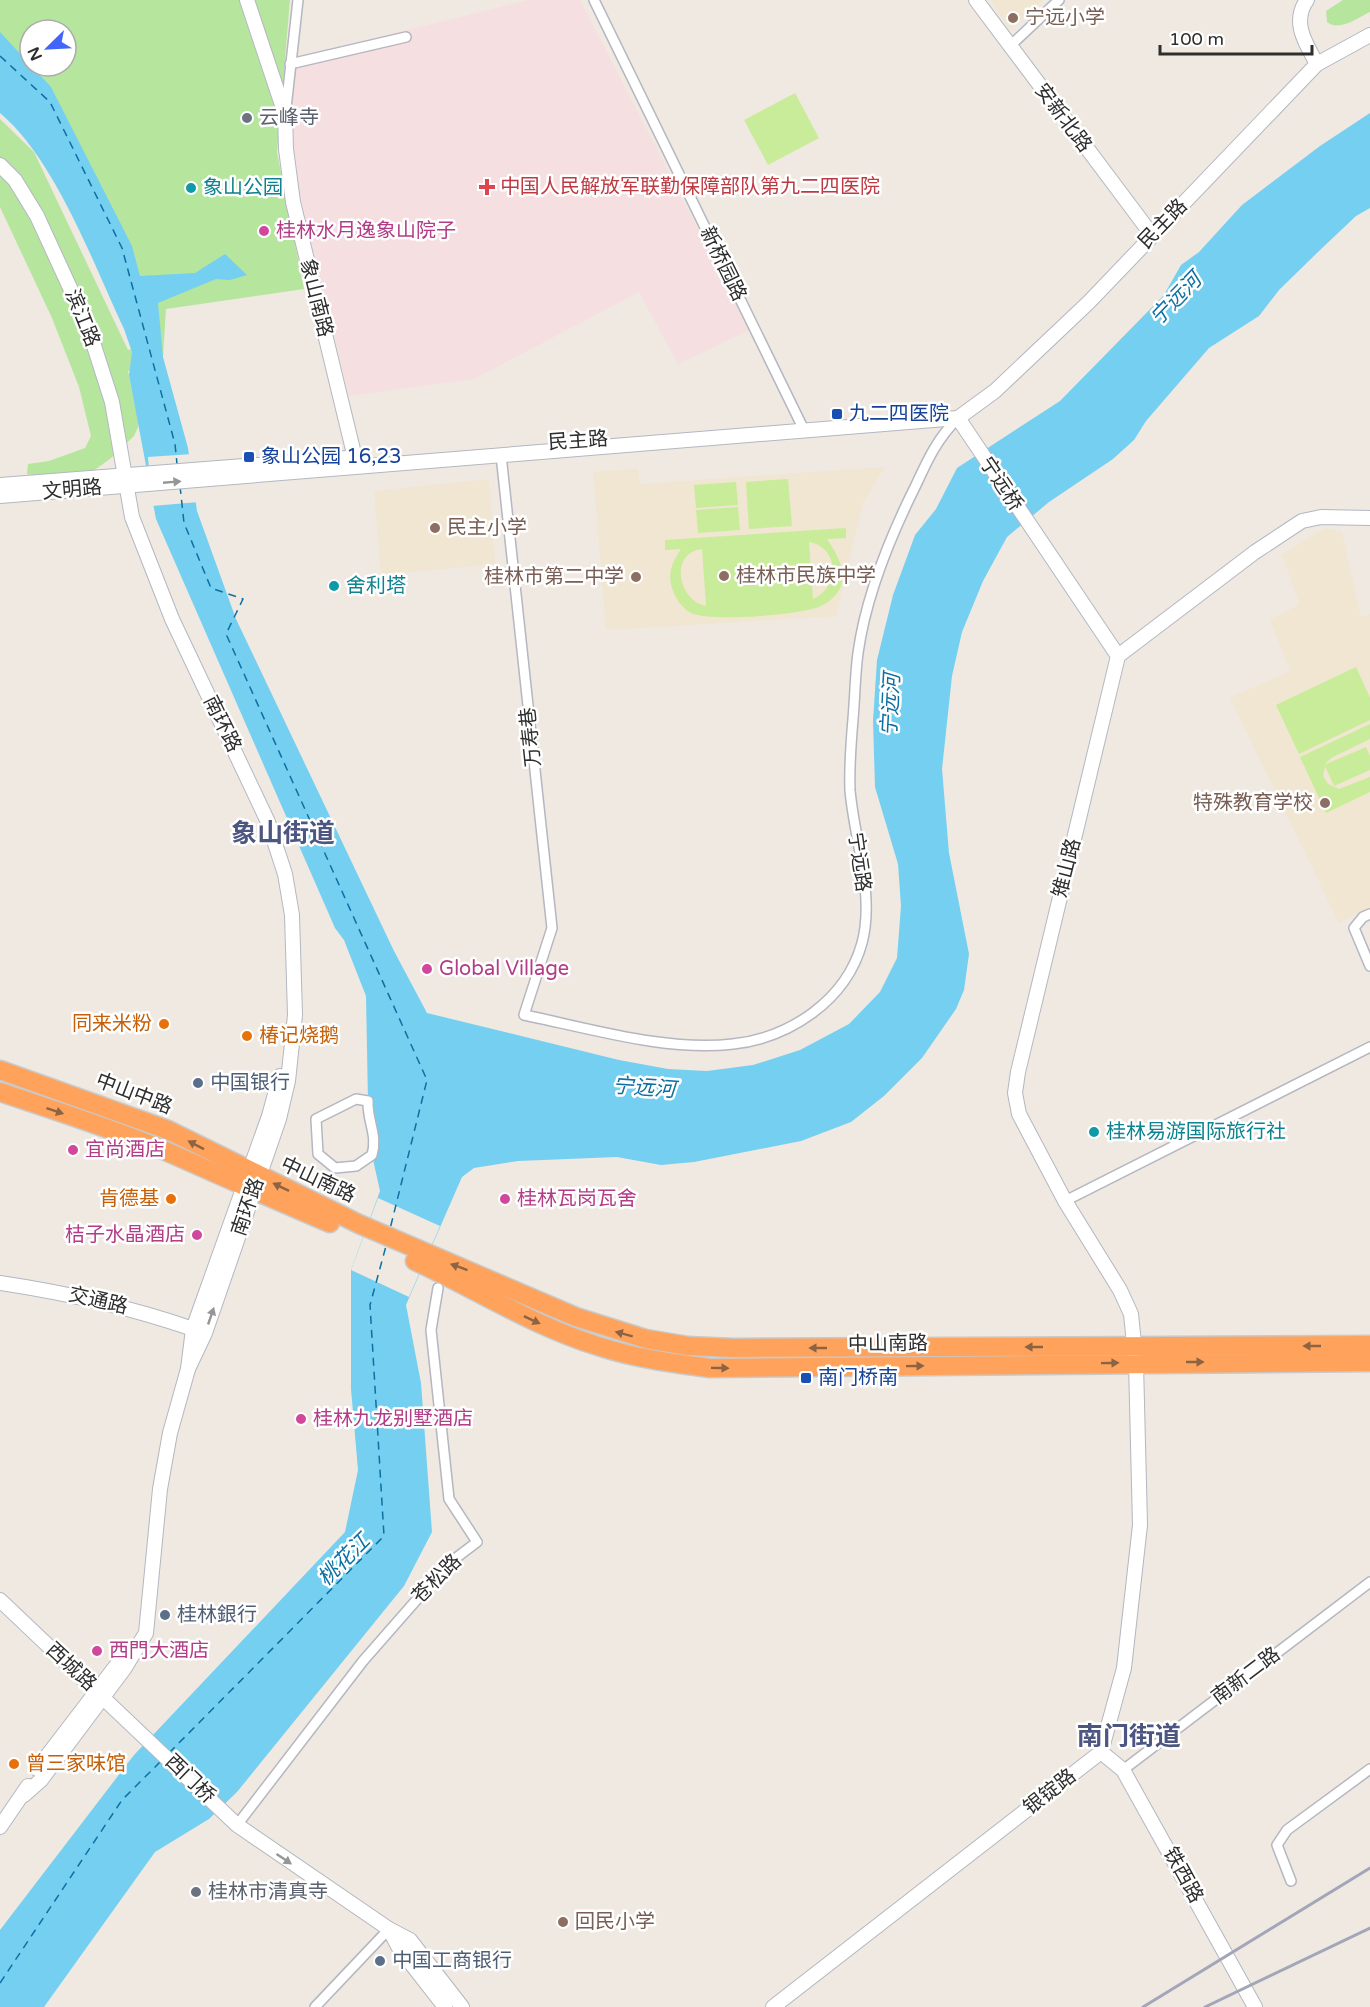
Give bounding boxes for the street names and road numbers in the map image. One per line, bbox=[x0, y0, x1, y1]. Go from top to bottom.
street label: 安新北路 bbox=[1029, 79, 1097, 157]
street label: 民主路 bbox=[1134, 194, 1192, 254]
street label: 新桥园路 bbox=[695, 223, 751, 305]
street label: 象山南路 bbox=[295, 256, 337, 340]
street label: 滨江路 bbox=[60, 286, 104, 350]
street label: 民主路 bbox=[547, 427, 609, 455]
street label: 宁远桥 bbox=[974, 452, 1028, 516]
street label: 文明路 bbox=[41, 475, 103, 505]
street label: 南环路 bbox=[198, 692, 246, 756]
street label: 万寿巷 bbox=[516, 706, 546, 768]
street label: 宁远路 bbox=[843, 831, 875, 893]
street label: 雉山路 bbox=[1048, 836, 1086, 900]
street label: 中山中路 bbox=[92, 1068, 176, 1120]
street label: 中山南路 bbox=[277, 1152, 359, 1208]
street label: 南环路 bbox=[227, 1175, 269, 1239]
street label: 交通路 bbox=[66, 1283, 130, 1319]
street label: 中山南路 bbox=[848, 1331, 928, 1357]
street label: 苍松路 bbox=[407, 1549, 467, 1609]
street label: 西城路 bbox=[41, 1638, 101, 1696]
street label: 南新二路 bbox=[1207, 1642, 1285, 1710]
street label: 西门桥 bbox=[160, 1750, 220, 1808]
street label: 银锭路 bbox=[1019, 1764, 1081, 1820]
street label: 铁西路 bbox=[1158, 1843, 1208, 1907]

